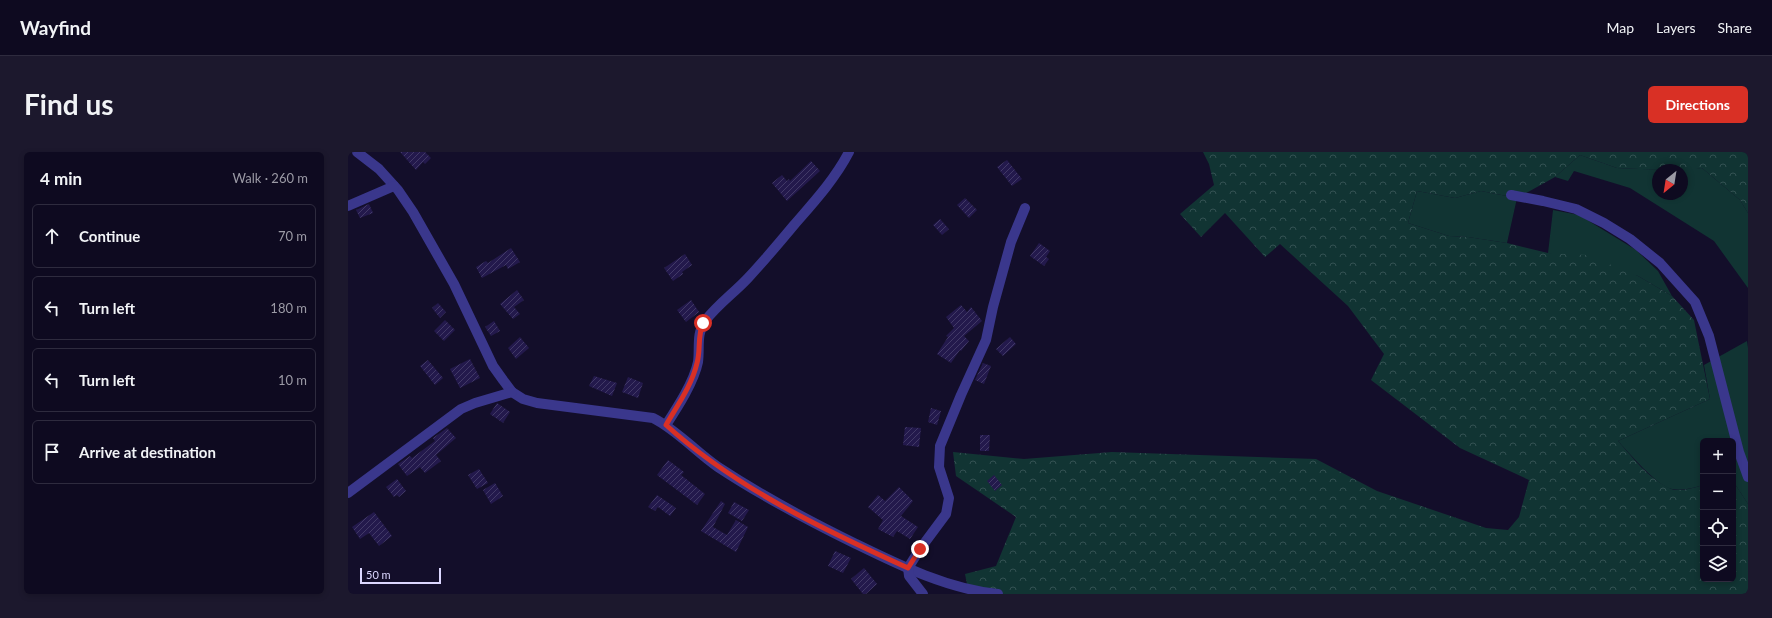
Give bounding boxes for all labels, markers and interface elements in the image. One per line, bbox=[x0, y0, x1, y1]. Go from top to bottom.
text: Wayfind bbox=[20, 16, 91, 39]
text: Map bbox=[1606, 19, 1634, 36]
text: Layers bbox=[1656, 19, 1696, 36]
text: Share bbox=[1718, 19, 1752, 36]
button: Directions bbox=[1648, 86, 1748, 123]
text: Find us bbox=[24, 87, 114, 121]
north arrow bbox=[1652, 164, 1688, 200]
text: 4 min bbox=[40, 168, 82, 189]
text: Walk · 260 m bbox=[232, 170, 308, 186]
icon: ahead bbox=[41, 225, 63, 247]
text: Continue bbox=[79, 227, 140, 245]
text: 70 m bbox=[278, 228, 307, 244]
icon: left bbox=[41, 297, 63, 319]
text: Turn left bbox=[79, 299, 135, 317]
text: 180 m bbox=[270, 300, 307, 316]
route start bbox=[694, 314, 712, 332]
icon: left bbox=[41, 369, 63, 391]
text: Turn left bbox=[79, 371, 135, 389]
text: 10 m bbox=[278, 372, 307, 388]
map controls bbox=[1700, 438, 1736, 582]
button: + bbox=[1700, 438, 1736, 474]
icon: arrive bbox=[41, 441, 63, 463]
text: Arrive at destination bbox=[79, 443, 216, 461]
button: − bbox=[1700, 474, 1736, 510]
button: locate bbox=[1700, 510, 1736, 546]
route end bbox=[911, 540, 929, 558]
button: layers bbox=[1700, 546, 1736, 582]
scale bar bbox=[360, 566, 441, 585]
text: 50 m bbox=[366, 568, 391, 581]

